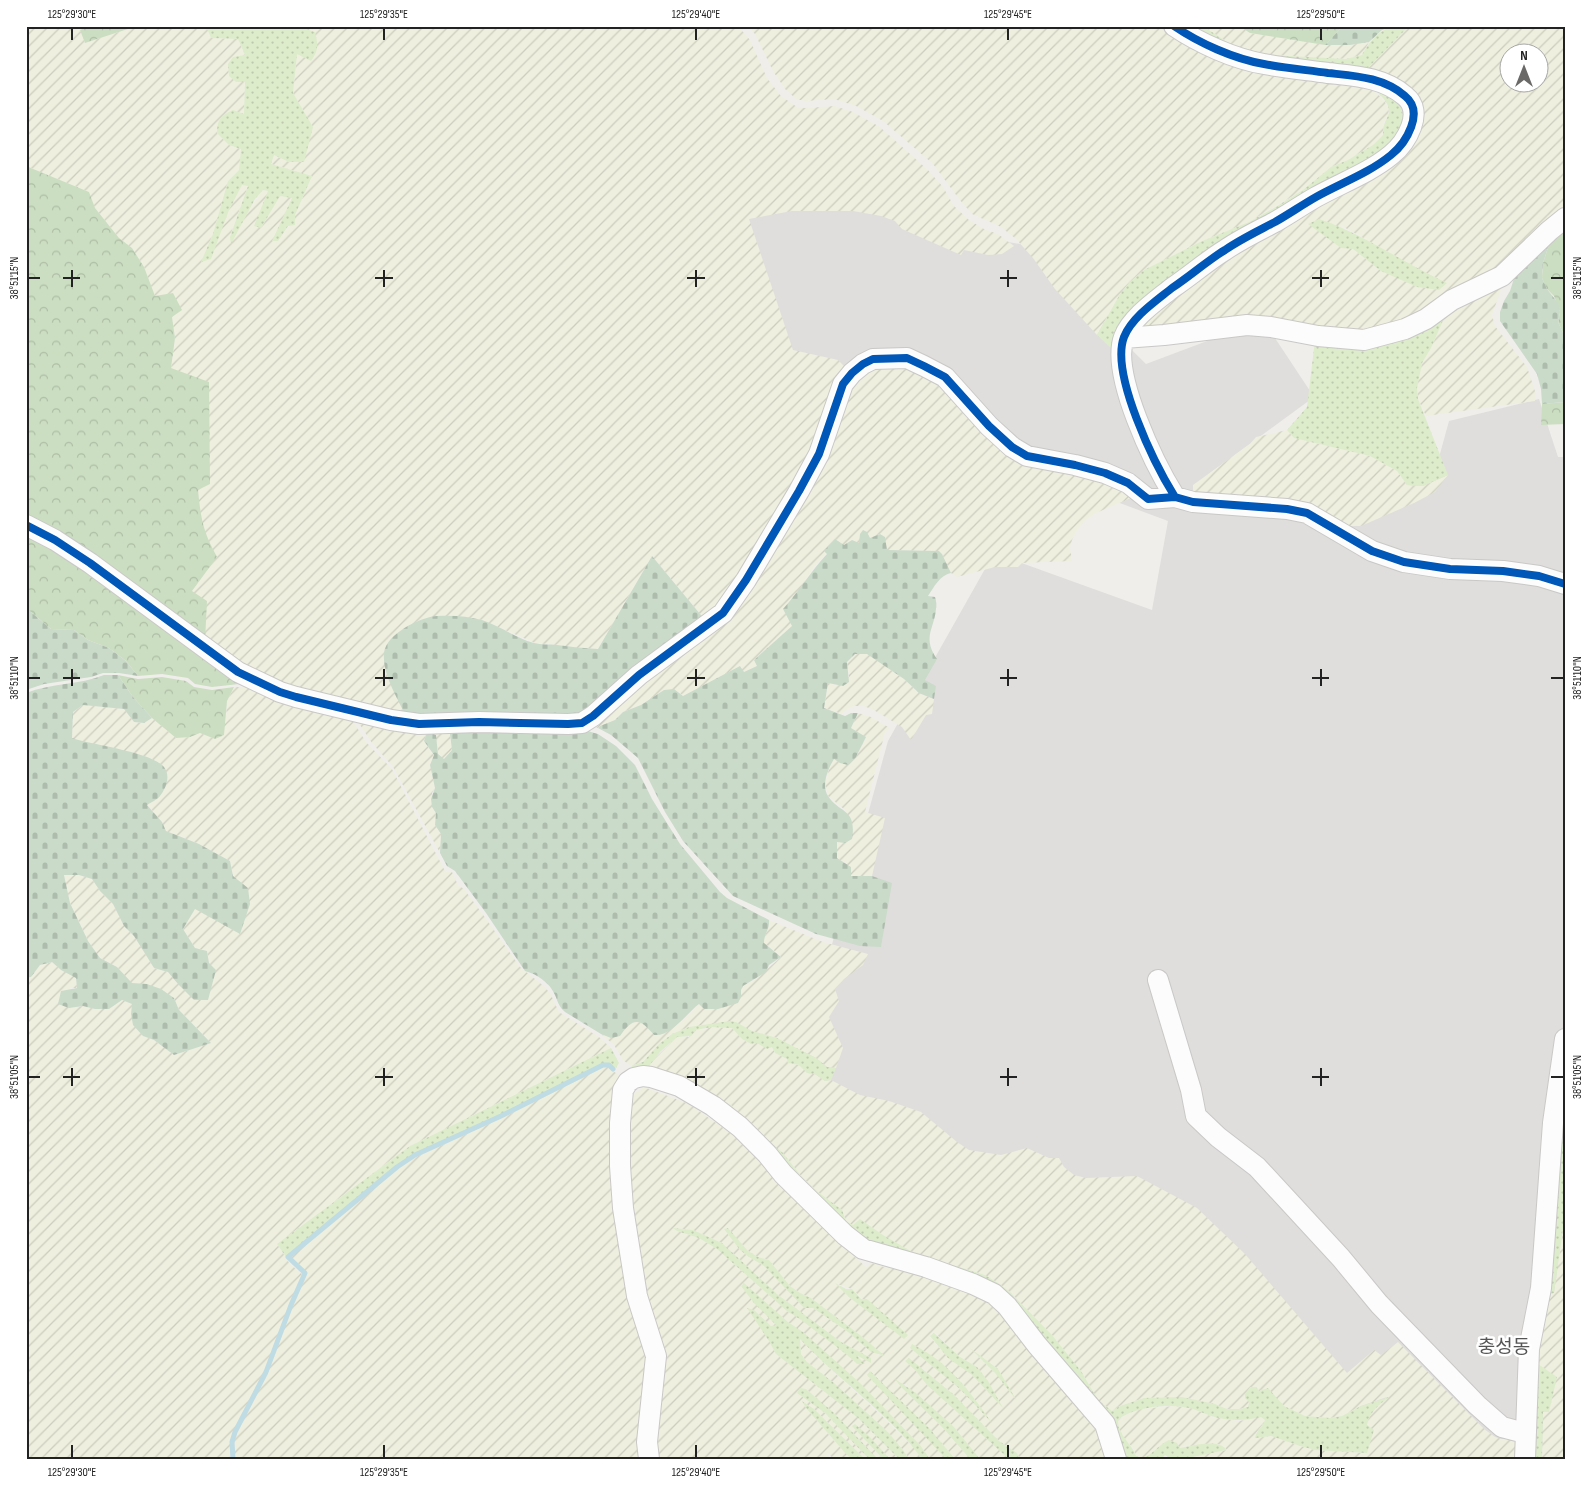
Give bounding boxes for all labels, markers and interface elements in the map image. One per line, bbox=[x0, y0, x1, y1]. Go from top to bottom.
text: 125°29'30"E bbox=[48, 7, 96, 22]
text: 125°29'35"E bbox=[360, 7, 408, 22]
text: 125°29'40"E bbox=[672, 7, 720, 22]
text: 125°29'45"E bbox=[984, 7, 1032, 22]
text: 125°29'50"E bbox=[1297, 7, 1345, 22]
north arrow bbox=[1498, 42, 1548, 92]
text: N bbox=[1520, 47, 1528, 64]
text: 38°51'15"N bbox=[7, 257, 22, 299]
text: 38°51'15"N bbox=[1570, 257, 1585, 299]
text: 38°51'10"N bbox=[7, 656, 22, 700]
text: 38°51'10"N bbox=[1570, 656, 1585, 700]
text: 38°51'05"N bbox=[7, 1055, 22, 1099]
text: 38°51'05"N bbox=[1570, 1055, 1585, 1099]
district label: 충성동 bbox=[1478, 1336, 1530, 1359]
text: 125°29'30"E bbox=[48, 1465, 96, 1480]
text: 125°29'35"E bbox=[360, 1465, 408, 1480]
text: 125°29'40"E bbox=[672, 1465, 720, 1480]
text: 125°29'45"E bbox=[984, 1465, 1032, 1480]
text: 125°29'50"E bbox=[1297, 1465, 1345, 1480]

